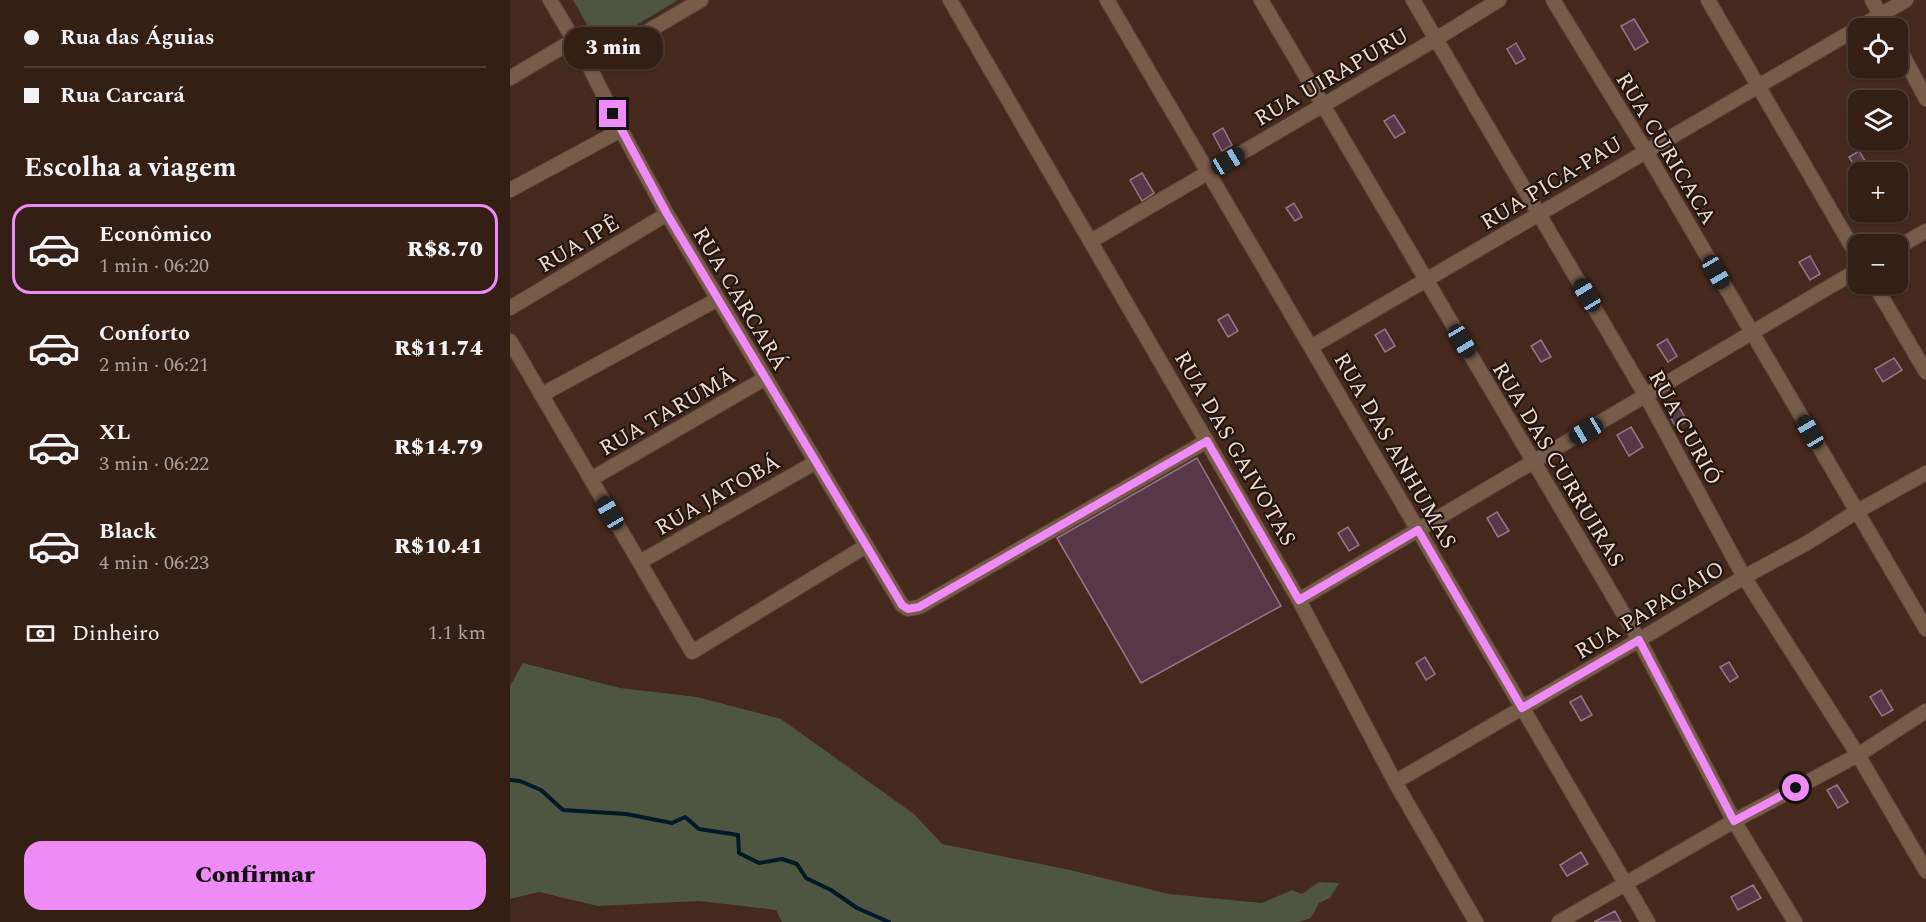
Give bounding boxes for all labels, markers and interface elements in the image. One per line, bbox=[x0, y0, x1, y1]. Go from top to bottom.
map controls bbox=[1848, 18, 1908, 294]
button: locate bbox=[1848, 18, 1908, 78]
street label: RUA UIRAPURU bbox=[1248, 20, 1415, 135]
text: Rua das Águias bbox=[60, 21, 215, 54]
callout: 3 min bbox=[564, 27, 662, 69]
text: 3 min bbox=[586, 33, 641, 63]
street label: RUA CURICACA bbox=[1607, 66, 1724, 231]
text: Rua Carcará bbox=[60, 79, 185, 112]
button: layers bbox=[1848, 90, 1908, 150]
route end bbox=[599, 100, 626, 127]
street label: RUA PICA-PAU bbox=[1474, 128, 1629, 239]
car bbox=[1208, 144, 1248, 178]
text: Escolha a viagem bbox=[24, 147, 237, 189]
button: + bbox=[1848, 162, 1908, 222]
street label: RUA IPÊ bbox=[532, 207, 626, 282]
text: Econômico bbox=[99, 218, 212, 251]
street label: RUA CARCARÁ bbox=[684, 221, 796, 377]
icon: car bbox=[27, 222, 81, 276]
text: R$8.70 bbox=[407, 233, 483, 266]
button: − bbox=[1848, 234, 1908, 294]
text: 1 min · 06:20 bbox=[99, 251, 209, 281]
car bbox=[1699, 252, 1733, 292]
car bbox=[1570, 275, 1604, 315]
text: Conforto bbox=[99, 317, 190, 350]
icon: car bbox=[27, 321, 81, 375]
car bbox=[1445, 321, 1479, 361]
text: R$11.74 bbox=[394, 332, 483, 365]
street label: RUA DAS GAIVOTAS bbox=[1165, 345, 1304, 552]
street label: RUA DAS ANHUMAS bbox=[1325, 346, 1464, 555]
text: 2 min · 06:21 bbox=[99, 350, 209, 380]
street label: RUA DAS CURRUIRAS bbox=[1483, 356, 1632, 574]
street label: RUA TARUMÃ bbox=[593, 360, 742, 465]
street label: RUA CURIÓ bbox=[1639, 364, 1730, 491]
car bbox=[1793, 412, 1827, 452]
car bbox=[1566, 414, 1606, 448]
text: XL bbox=[99, 416, 130, 449]
icon: car bbox=[27, 420, 81, 474]
text: R$14.79 bbox=[394, 431, 483, 464]
street label: RUA JATOBÁ bbox=[649, 446, 786, 545]
text: 3 min · 06:22 bbox=[99, 449, 209, 479]
car bbox=[593, 493, 627, 533]
text: Black bbox=[99, 515, 157, 548]
icon: car bbox=[27, 519, 81, 573]
text: R$10.41 bbox=[394, 530, 483, 563]
text: 4 min · 06:23 bbox=[99, 548, 209, 578]
street label: RUA PAPAGAIO bbox=[1569, 553, 1731, 668]
icon: cash bbox=[24, 617, 57, 650]
text: Dinheiro bbox=[72, 617, 160, 650]
text: 1.1 km bbox=[428, 618, 486, 648]
route start bbox=[1782, 774, 1809, 801]
button: Confirmar bbox=[24, 841, 486, 910]

